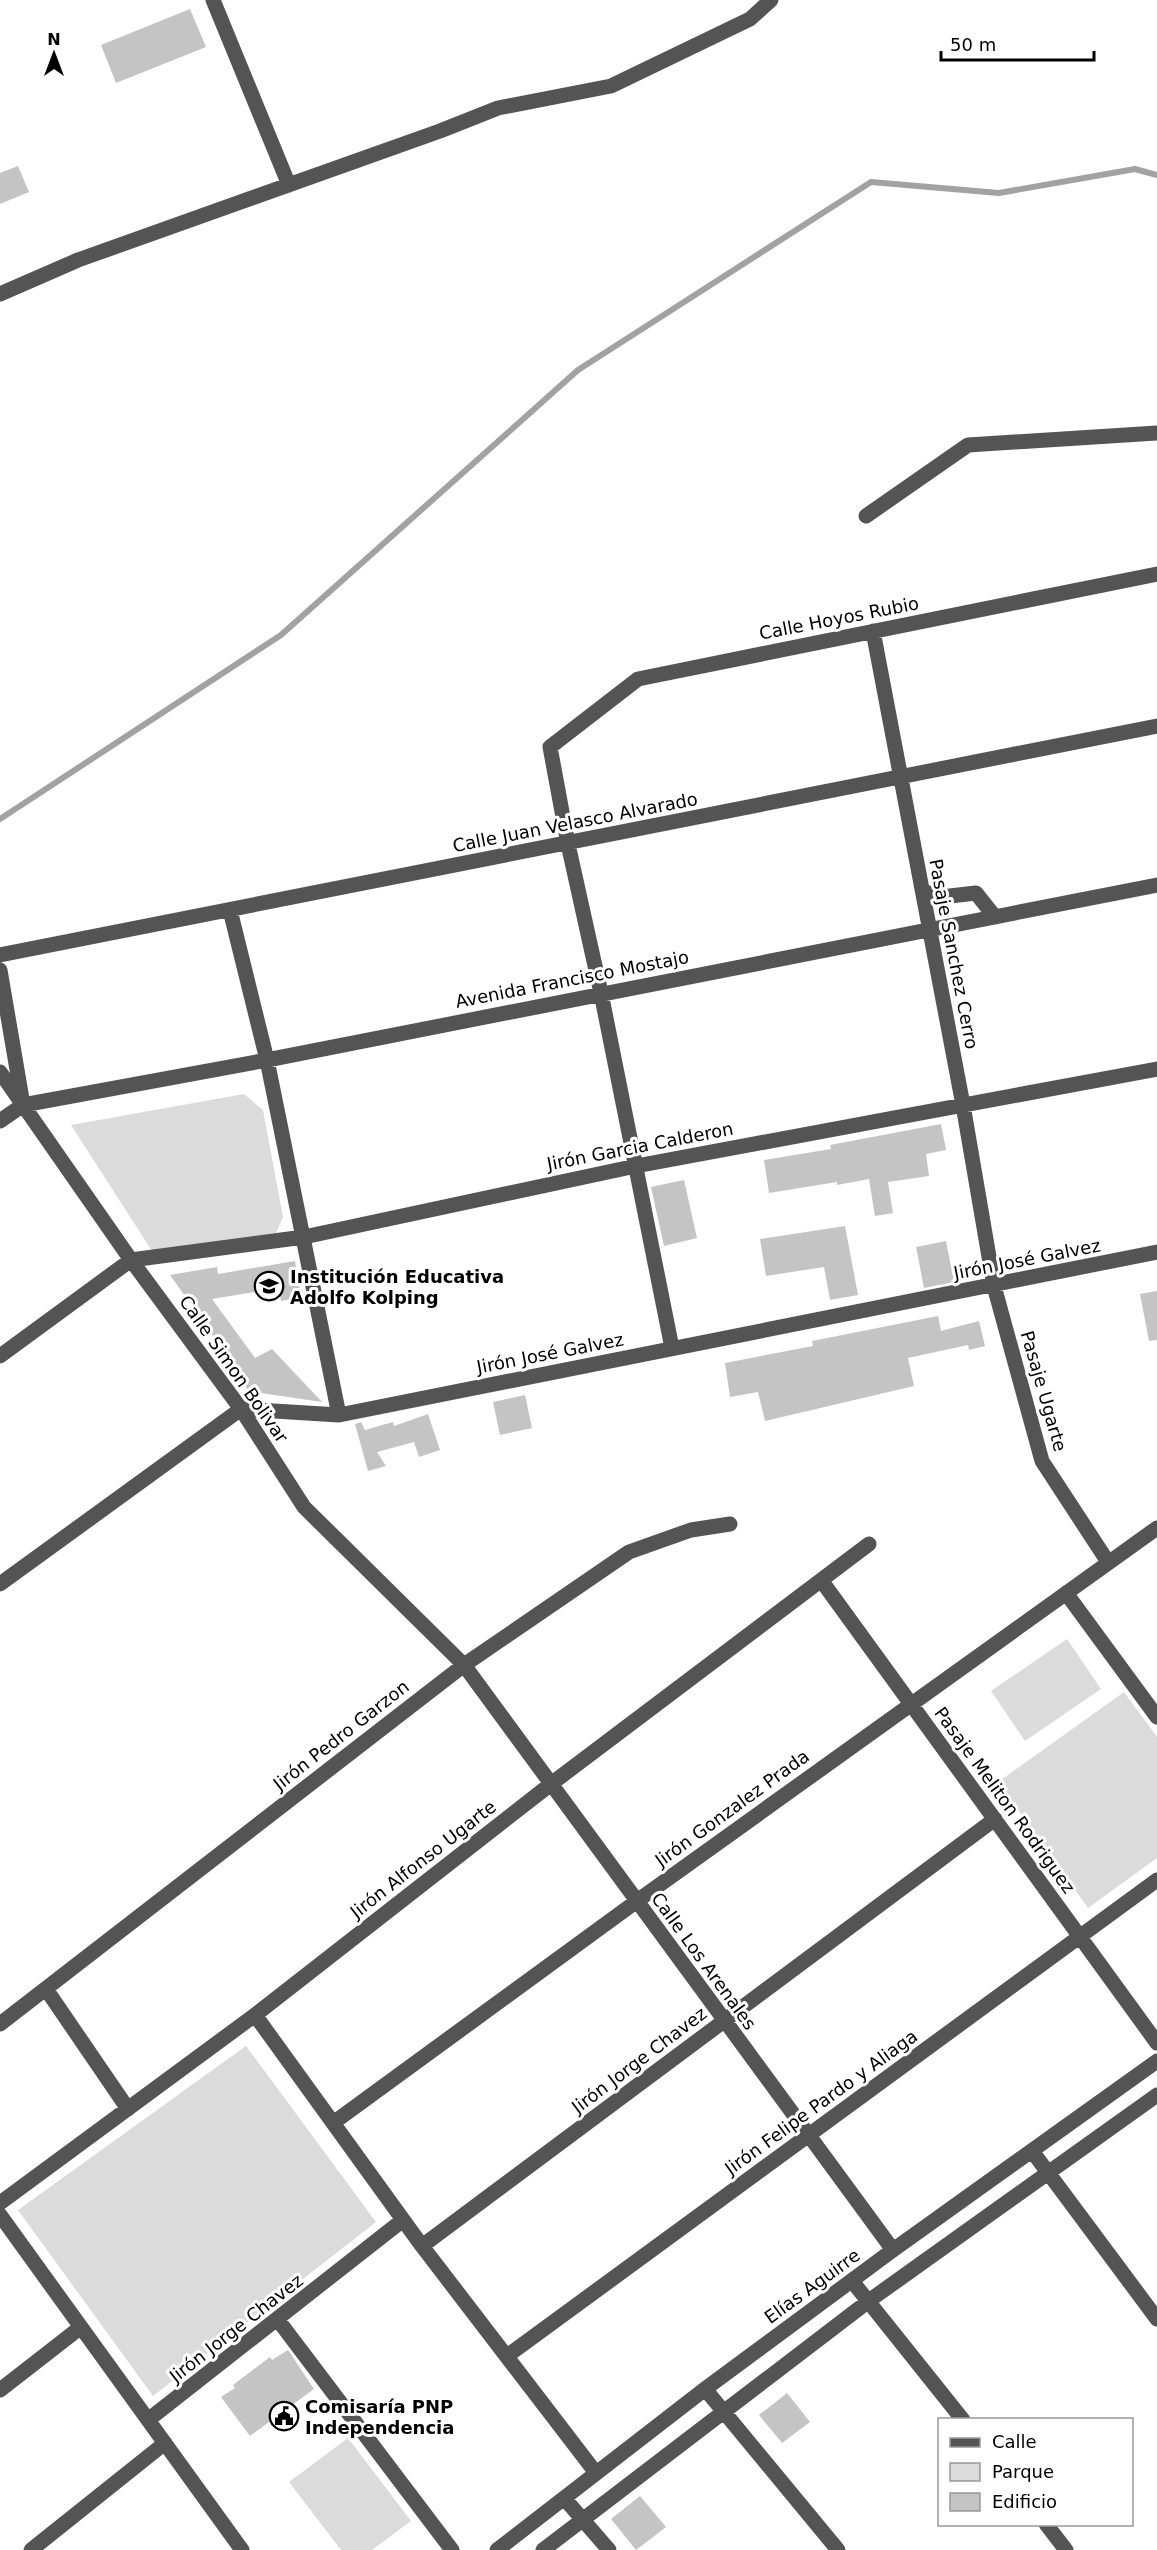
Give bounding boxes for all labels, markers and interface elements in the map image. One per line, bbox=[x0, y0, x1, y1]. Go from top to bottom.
north arrow bbox=[24, 24, 84, 84]
scale bar bbox=[941, 24, 1094, 62]
text: N bbox=[47, 30, 61, 49]
text: 50 m bbox=[950, 34, 996, 55]
street label: Calle Hoyos Rubio bbox=[757, 592, 921, 644]
street label: Calle Juan Velasco Alvarado bbox=[451, 788, 699, 856]
street label: Pasaje Sanchez Cerro bbox=[925, 857, 983, 1051]
street label: Avenida Francisco Mostajo bbox=[453, 946, 691, 1012]
street label: Jirón Garcia Calderon bbox=[544, 1118, 735, 1175]
street label: Jirón José Galvez bbox=[951, 1234, 1102, 1284]
place label: Institución Educativa Adolfo Kolping bbox=[290, 1266, 504, 1308]
school or university icon: Institución Educativa Adolfo Kolping bbox=[253, 1270, 285, 1302]
street label: Calle Simon Bolivar bbox=[175, 1291, 293, 1447]
street label: Jirón José Galvez bbox=[474, 1328, 625, 1378]
street label: Pasaje Ugarte bbox=[1017, 1328, 1071, 1454]
street label: Jirón Pedro Garzon bbox=[268, 1676, 413, 1795]
street label: Pasaje Meliton Rodriguez bbox=[930, 1703, 1080, 1897]
street label: Jirón Gonzalez Prada bbox=[650, 1745, 813, 1871]
street label: Jirón Alfonso Ugarte bbox=[345, 1796, 500, 1923]
street label: Calle Los Arenales bbox=[647, 1888, 761, 2034]
street label: Jirón Jorge Chavez bbox=[567, 2002, 711, 2118]
street label: Jirón Felipe Pardo y Aliaga bbox=[720, 2025, 921, 2179]
street label: Elías Aguirre bbox=[760, 2244, 864, 2328]
street label: Jirón Jorge Chavez bbox=[164, 2269, 307, 2387]
place label: Comisaría PNP Independencia bbox=[305, 2396, 454, 2438]
public building icon: Comisaría PNP Independencia bbox=[268, 2400, 300, 2432]
legend bbox=[938, 2418, 1133, 2526]
text: Calle bbox=[992, 2431, 1037, 2452]
text: Parque bbox=[992, 2461, 1054, 2482]
text: Edificio bbox=[992, 2491, 1057, 2512]

